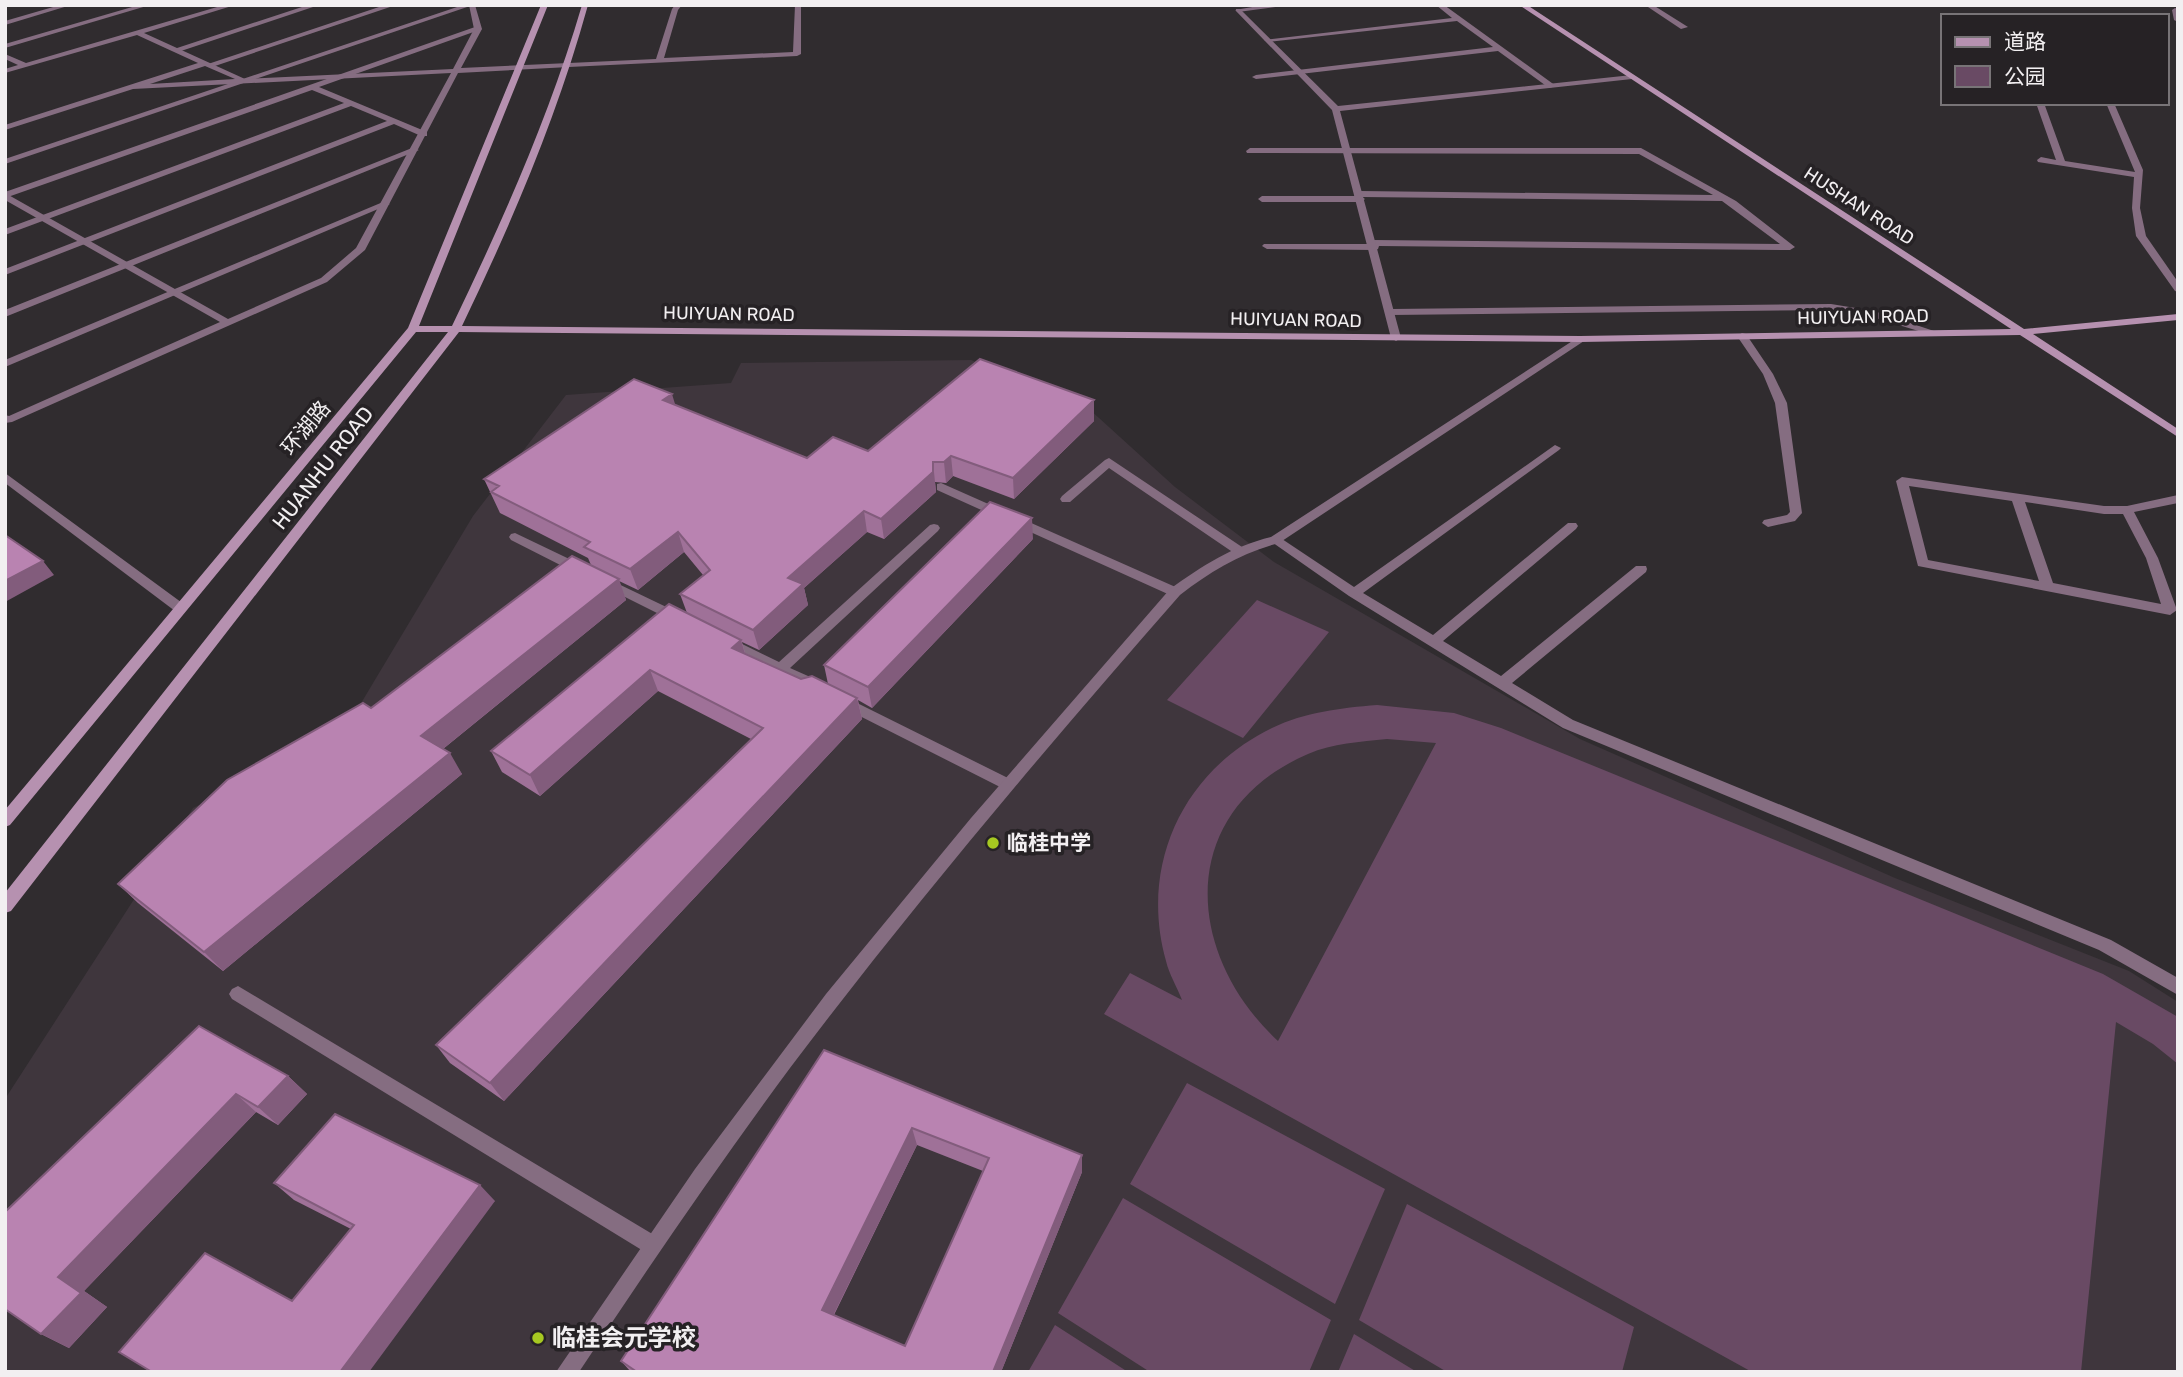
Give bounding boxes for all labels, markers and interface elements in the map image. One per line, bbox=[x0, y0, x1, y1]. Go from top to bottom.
legend bbox=[1941, 14, 2169, 105]
text: 道路 bbox=[2004, 29, 2046, 54]
text: 公园 bbox=[2004, 64, 2046, 89]
street label: HUSHAN ROAD bbox=[1800, 162, 1918, 250]
street label: HUIYUAN ROAD bbox=[663, 302, 795, 326]
street label: HUIYUAN ROAD bbox=[1797, 305, 1929, 329]
street label: HUIYUAN ROAD bbox=[1230, 308, 1362, 332]
street label: 环湖路 bbox=[276, 396, 335, 460]
street label: HUANHU ROAD bbox=[267, 401, 378, 534]
place label: 临桂中学 bbox=[1007, 830, 1091, 855]
marker: 临桂中学 bbox=[985, 835, 1001, 851]
place label: 临桂会元学校 bbox=[552, 1324, 696, 1352]
marker: 临桂会元学校 bbox=[530, 1330, 546, 1346]

